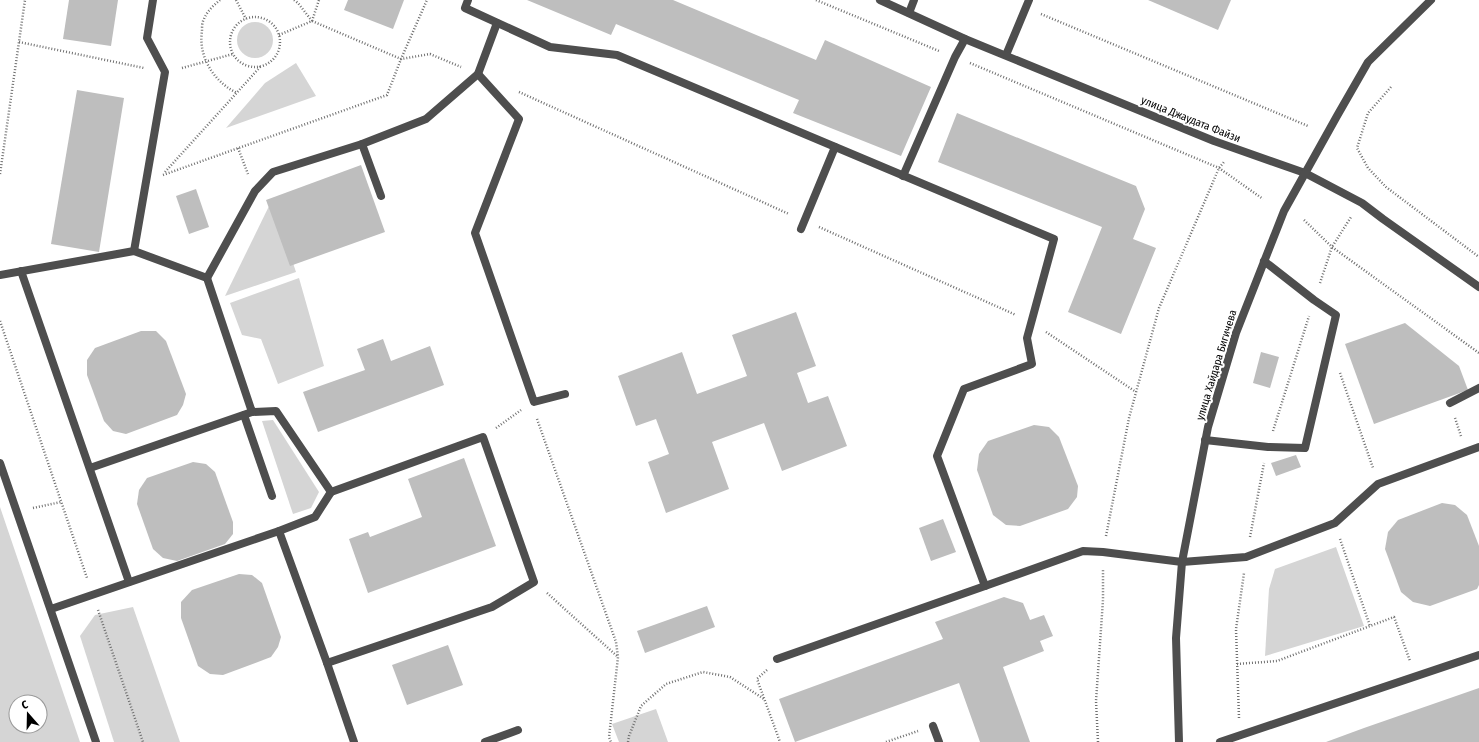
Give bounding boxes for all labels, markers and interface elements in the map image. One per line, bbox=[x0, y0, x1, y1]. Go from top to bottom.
street label: улица Джаудата Файзи bbox=[1139, 94, 1242, 145]
street label: улица Хайдара Бигичева bbox=[1193, 308, 1239, 422]
north arrow bbox=[8, 694, 48, 734]
text: С bbox=[20, 698, 30, 712]

